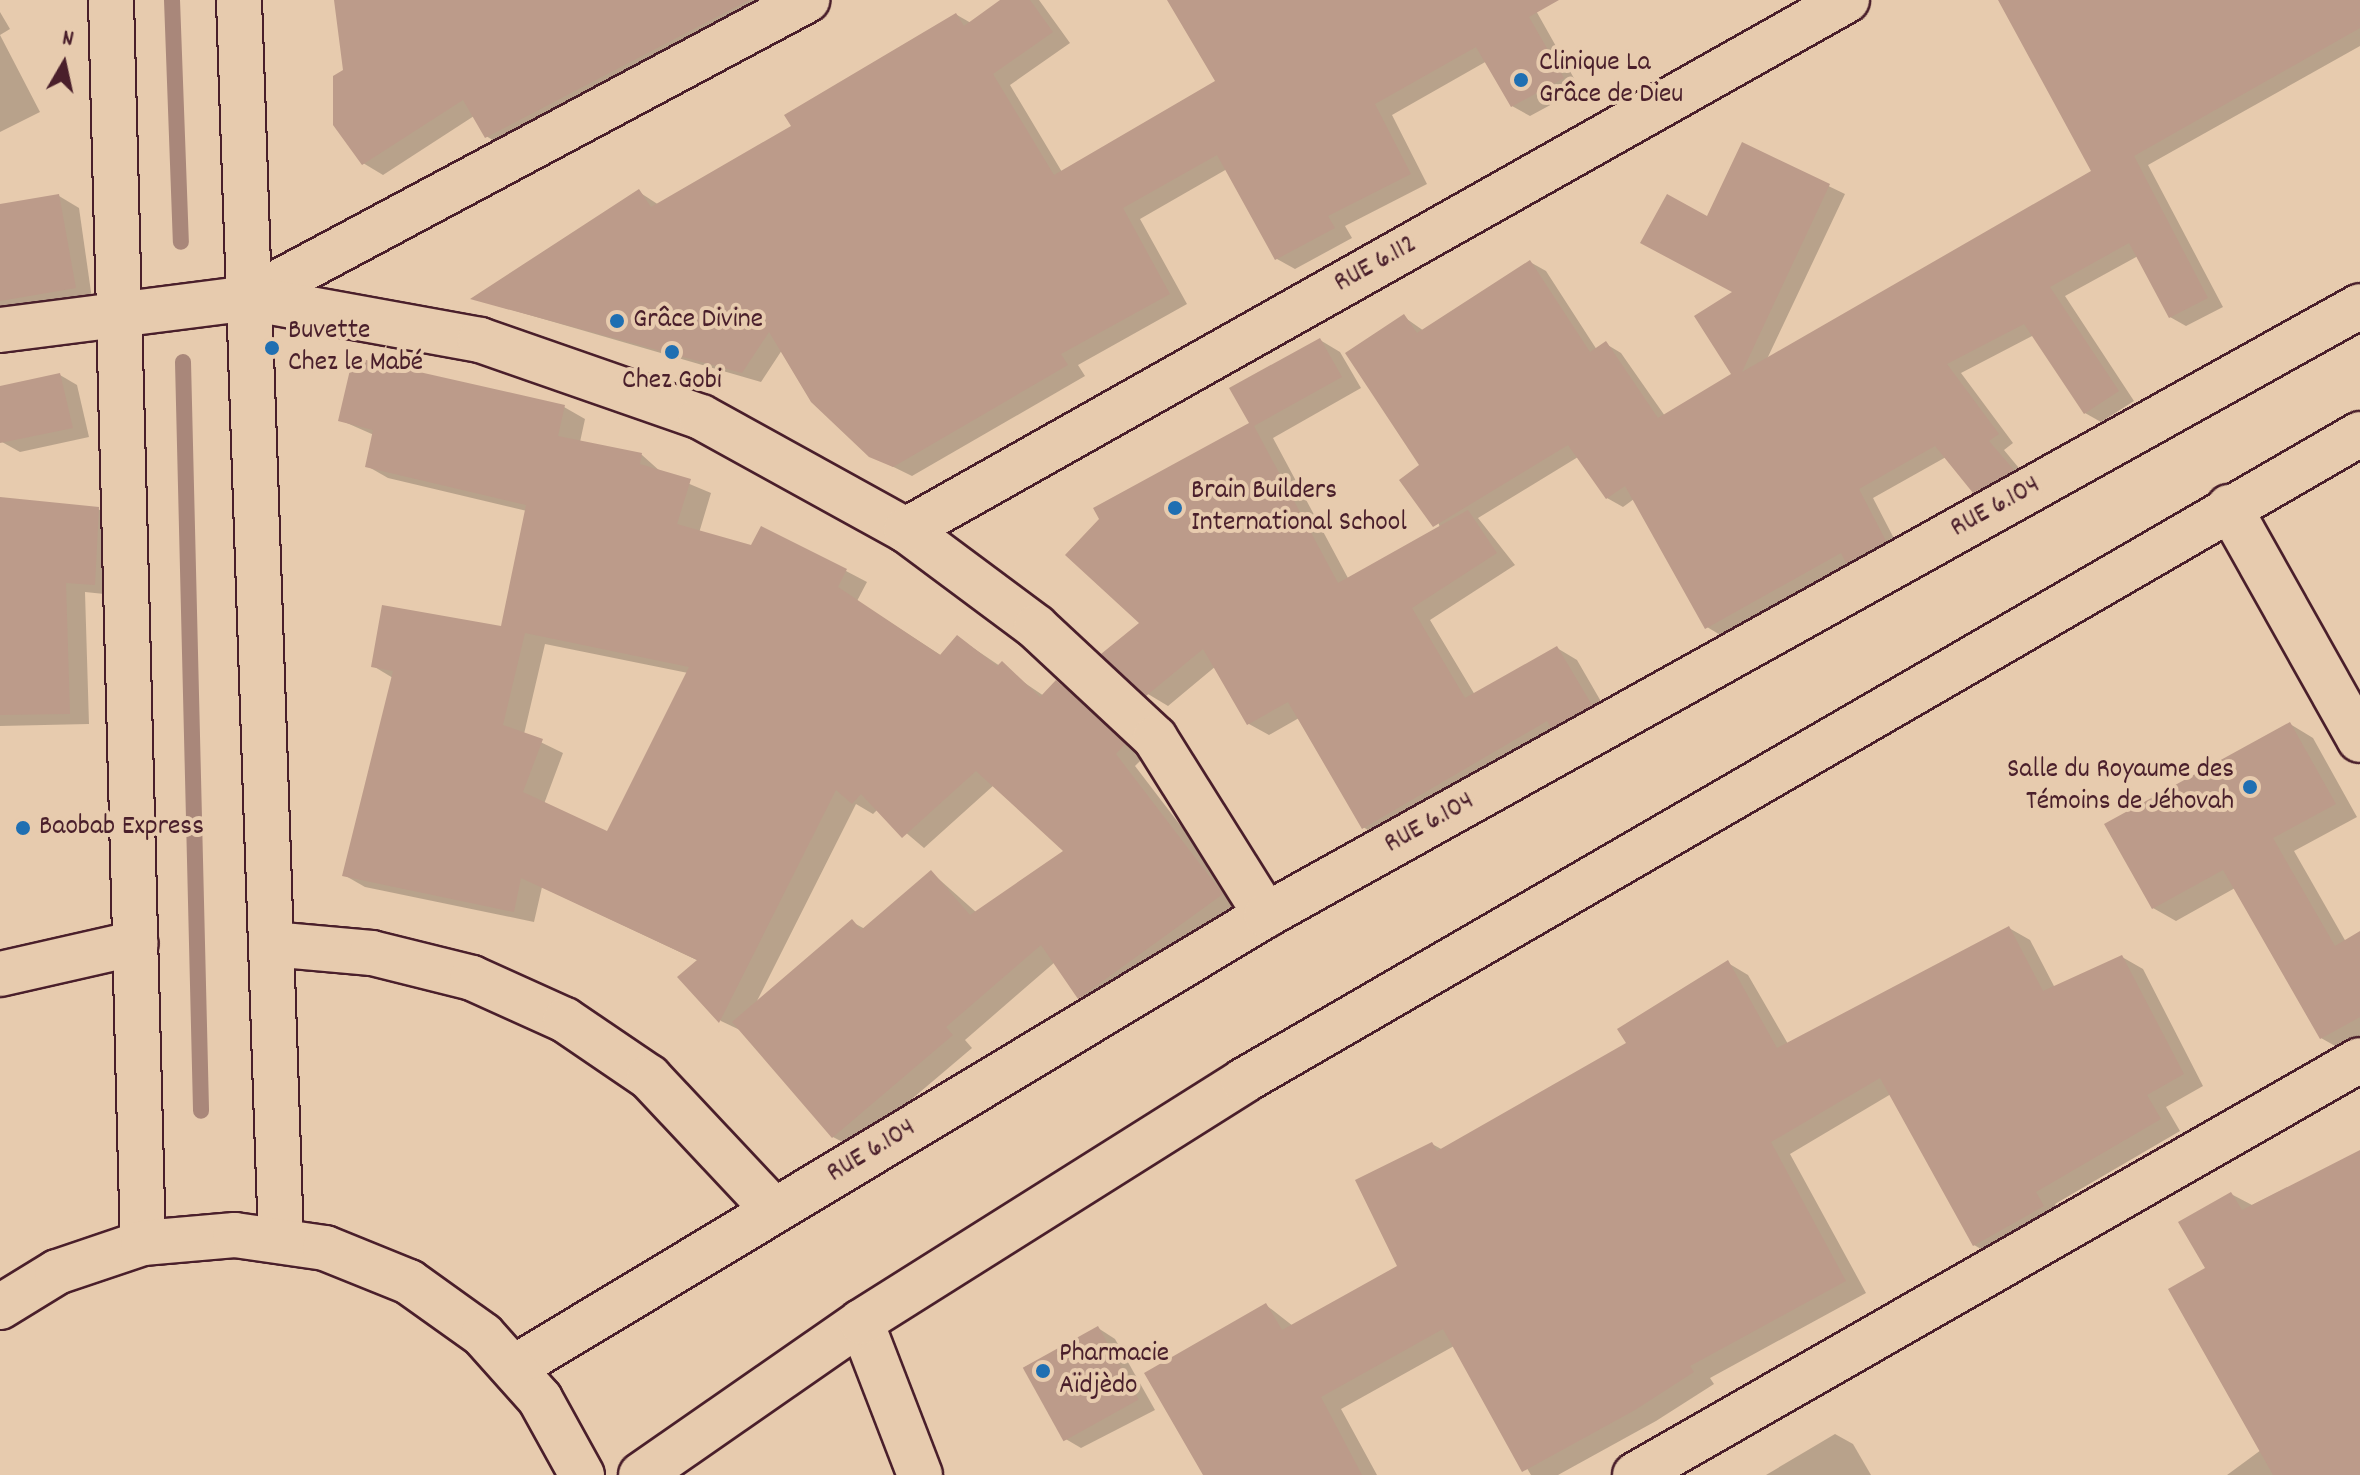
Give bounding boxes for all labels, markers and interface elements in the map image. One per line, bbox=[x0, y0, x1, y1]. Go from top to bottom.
north arrow bbox=[24, 24, 104, 104]
text: N bbox=[60, 24, 76, 56]
place label: Clinique La Grâce de Dieu bbox=[1539, 47, 1683, 113]
marker: Clinique La Grâce de Dieu bbox=[1510, 69, 1532, 91]
street label: RUE 6.112 bbox=[1329, 229, 1423, 301]
place label: Grâce Divine bbox=[633, 304, 763, 338]
marker: Grâce Divine bbox=[608, 312, 626, 330]
place label: Buvette Chez le Mabé bbox=[288, 315, 423, 381]
marker: Buvette Chez le Mabé bbox=[263, 339, 281, 357]
marker: Chez Gobi bbox=[663, 343, 681, 361]
place label: Chez Gobi bbox=[622, 365, 722, 399]
street label: RUE 6.104 bbox=[1945, 470, 2047, 546]
place label: Brain Builders International School bbox=[1191, 475, 1407, 541]
marker: Brain Builders International School bbox=[1166, 499, 1184, 517]
place label: Salle du Royaume des Témoins de Jéhovah bbox=[2007, 754, 2234, 820]
marker: Salle du Royaume des Témoins de Jéhovah bbox=[2241, 778, 2259, 796]
street label: RUE 6.104 bbox=[1379, 786, 1481, 862]
place label: Baobab Express bbox=[39, 811, 204, 845]
marker: Baobab Express bbox=[14, 819, 32, 837]
street label: RUE 6.104 bbox=[822, 1112, 922, 1192]
place label: Pharmacie Aïdjèdo bbox=[1059, 1338, 1169, 1404]
marker: Pharmacie Aïdjèdo bbox=[1034, 1362, 1052, 1380]

